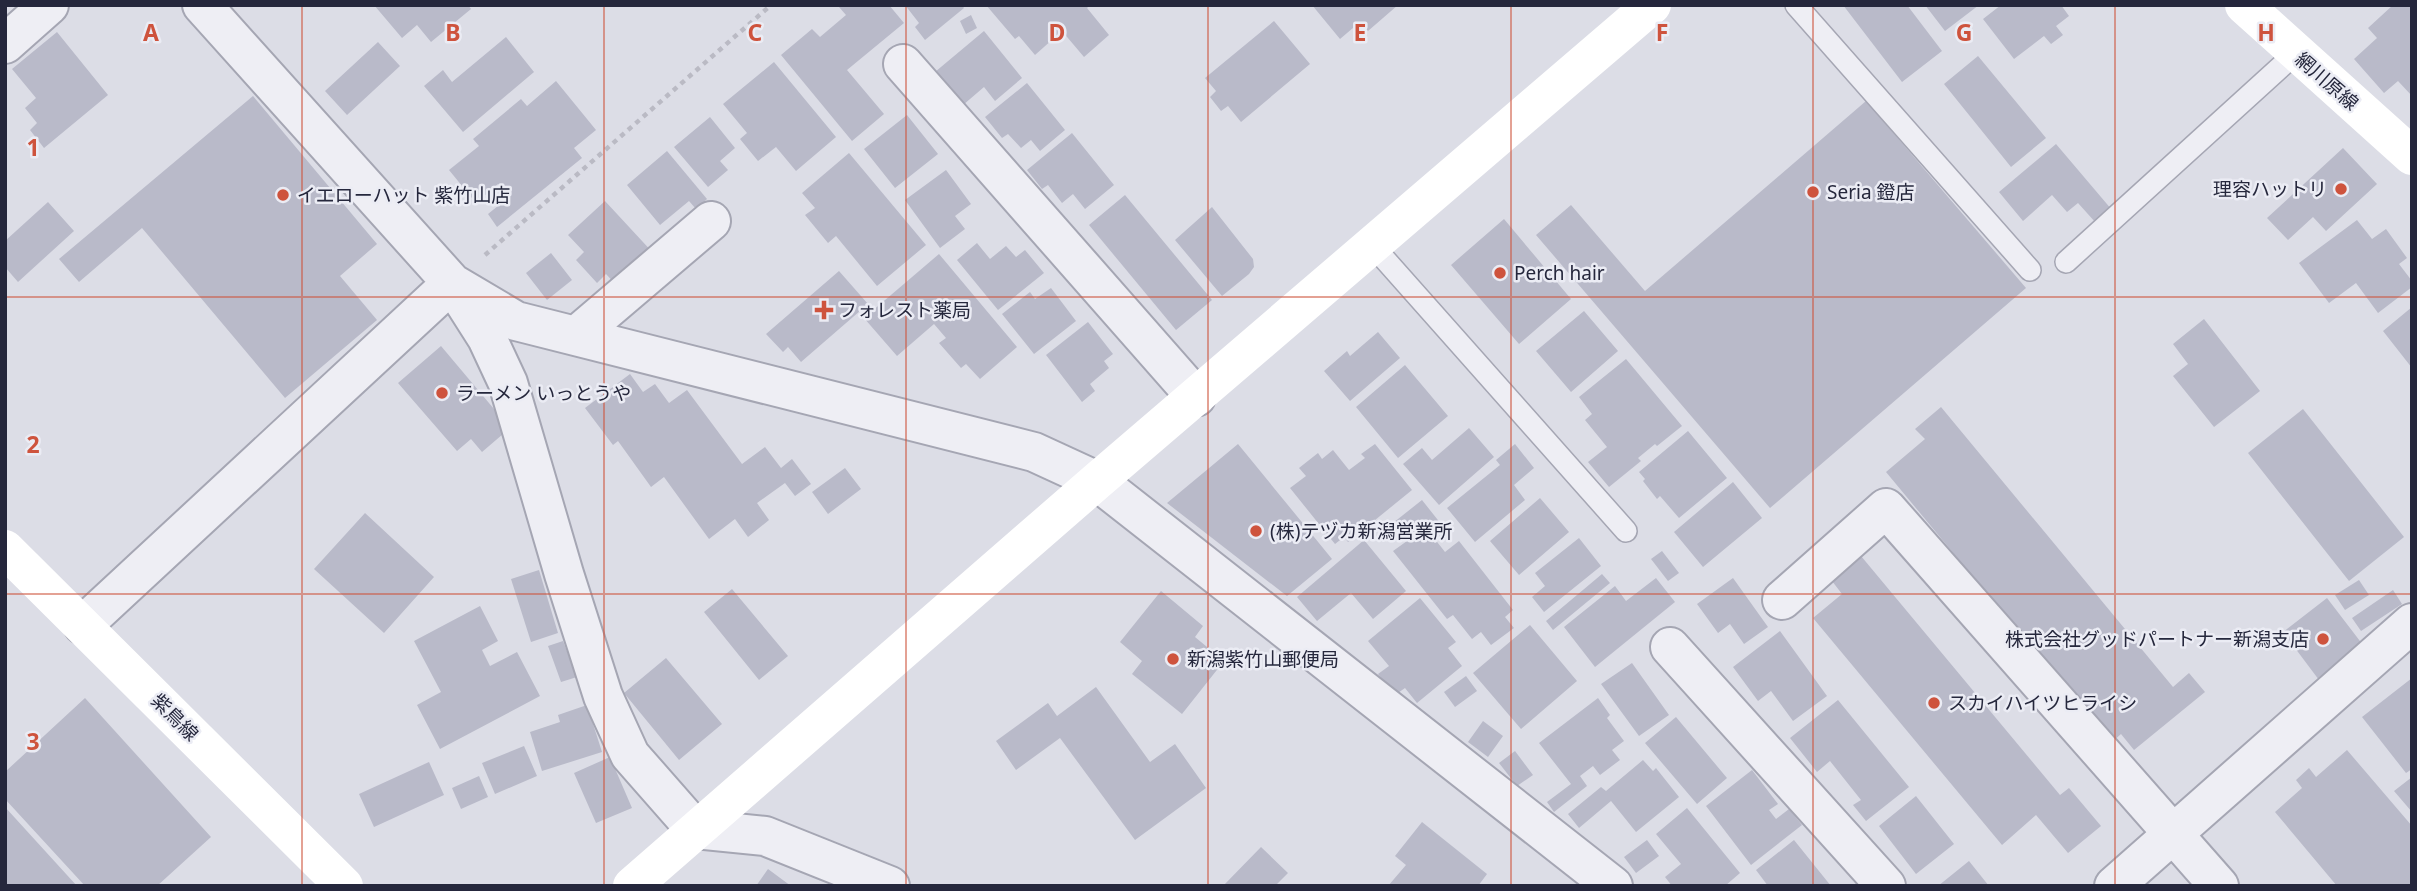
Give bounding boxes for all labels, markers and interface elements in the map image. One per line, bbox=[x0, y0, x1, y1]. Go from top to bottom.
text: A bbox=[143, 16, 159, 48]
text: B bbox=[445, 16, 461, 48]
text: C bbox=[748, 16, 763, 48]
text: D bbox=[1049, 16, 1065, 48]
text: E bbox=[1354, 16, 1366, 48]
text: F bbox=[1656, 16, 1668, 48]
text: G bbox=[1956, 16, 1972, 48]
text: H bbox=[2257, 16, 2275, 48]
street label: 網川原線 bbox=[2290, 46, 2364, 116]
text: 1 bbox=[26, 131, 40, 163]
place label: 理容ハットリ bbox=[2213, 176, 2327, 202]
place label: Seria 鐙店 bbox=[1827, 179, 1915, 205]
marker: 理容ハットリ bbox=[2333, 181, 2349, 197]
place label: イエローハット 紫竹山店 bbox=[297, 182, 510, 208]
marker: Seria 鐙店 bbox=[1805, 184, 1821, 200]
marker: イエローハット 紫竹山店 bbox=[275, 187, 291, 203]
place label: Perch hair bbox=[1514, 260, 1605, 286]
marker: Perch hair bbox=[1492, 265, 1508, 281]
place label: フォレスト薬局 bbox=[838, 297, 971, 323]
marker: フォレスト薬局 bbox=[816, 302, 832, 318]
place label: ラーメン いっとうや bbox=[456, 380, 631, 406]
marker: ラーメン いっとうや bbox=[434, 385, 450, 401]
text: 2 bbox=[26, 428, 40, 460]
place label: (株)テヅカ新潟営業所 bbox=[1270, 518, 1452, 544]
marker: (株)テヅカ新潟営業所 bbox=[1248, 523, 1264, 539]
place label: 株式会社グッドパートナー新潟支店 bbox=[2005, 626, 2309, 652]
marker: 株式会社グッドパートナー新潟支店 bbox=[2315, 631, 2331, 647]
place label: 新潟紫竹山郵便局 bbox=[1187, 646, 1339, 672]
marker: 新潟紫竹山郵便局 bbox=[1165, 651, 1181, 667]
street label: 紫鳥線 bbox=[146, 688, 204, 746]
place label: スカイハイツヒライシ bbox=[1948, 690, 2137, 716]
marker: スカイハイツヒライシ bbox=[1926, 695, 1942, 711]
text: 3 bbox=[26, 725, 40, 757]

